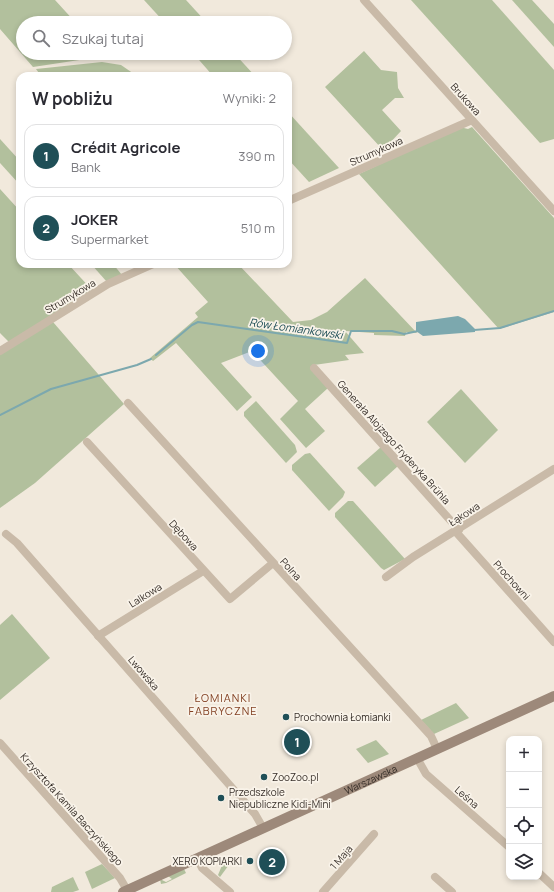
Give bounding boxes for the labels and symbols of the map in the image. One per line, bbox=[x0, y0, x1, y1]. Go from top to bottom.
street label: Brukowa bbox=[448, 80, 484, 118]
street label: Strumykowa bbox=[347, 133, 405, 169]
street label: Strumykowa bbox=[42, 275, 98, 317]
water label: Rów Łomiankowski bbox=[248, 314, 345, 342]
your location bbox=[248, 341, 268, 361]
street label: Generała Alojzego Fryderyka Brühla bbox=[334, 377, 454, 507]
street label: Łąkowa bbox=[446, 499, 482, 529]
street label: Dębowa bbox=[166, 517, 202, 553]
street label: Polna bbox=[277, 555, 305, 583]
street label: Prochowni bbox=[491, 557, 533, 603]
street label: Lalkowa bbox=[126, 579, 164, 611]
street label: Lwowska bbox=[125, 653, 163, 693]
district label: ŁOMIANKI FABRYCZNE bbox=[188, 690, 258, 718]
place label: Prochownia Łomianki bbox=[294, 710, 391, 724]
marker: Prochownia Łomianki bbox=[281, 712, 291, 722]
pin: 1 bbox=[284, 727, 310, 757]
street label: Krzysztofa Kamila Baczyńskiego bbox=[18, 750, 126, 868]
street label: Warszawska bbox=[342, 761, 399, 798]
place label: ZooZoo.pl bbox=[272, 770, 319, 784]
marker: ZooZoo.pl bbox=[259, 772, 269, 782]
street label: Leśna bbox=[452, 783, 482, 811]
place label: Przedszkole Niepubliczne Kidi-Mini bbox=[229, 785, 331, 811]
marker: Przedszkole Niepubliczne Kidi-Mini bbox=[216, 793, 226, 803]
street label: 1 Maja bbox=[327, 842, 355, 872]
pin: 2 bbox=[259, 847, 285, 877]
place label: XERO KOPIARKI bbox=[173, 854, 242, 868]
marker: XERO KOPIARKI bbox=[245, 856, 255, 866]

